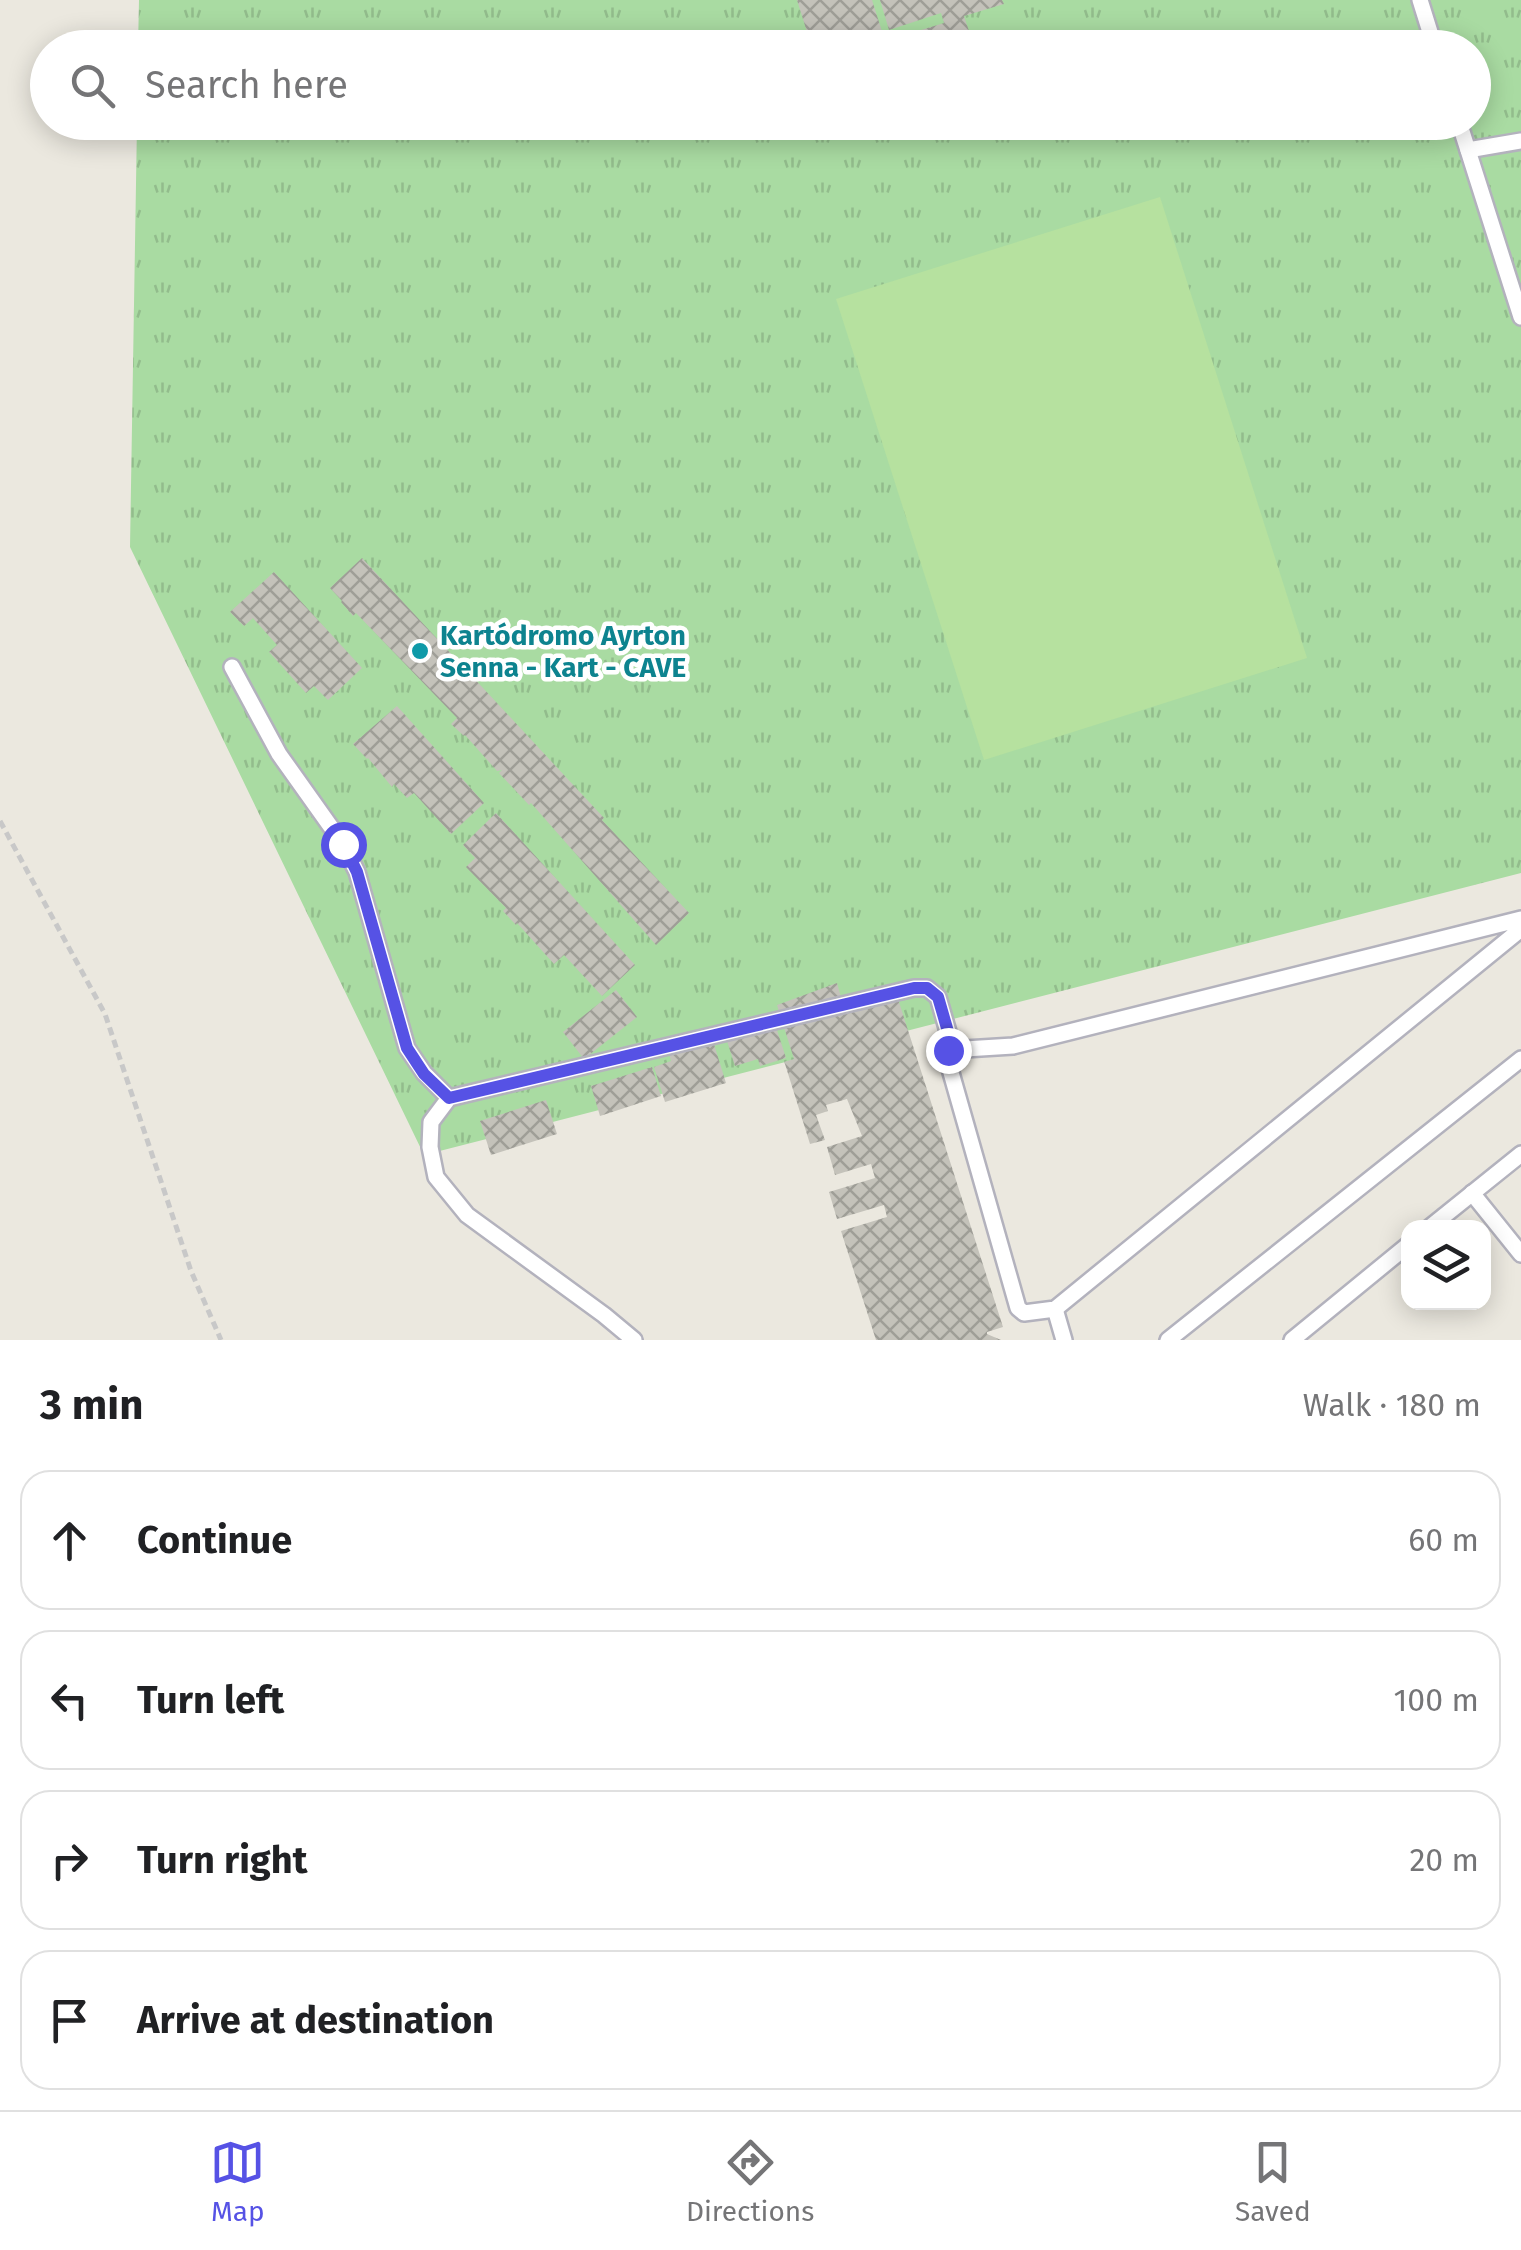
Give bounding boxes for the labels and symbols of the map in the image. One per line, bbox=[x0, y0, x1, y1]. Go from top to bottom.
place label: Kartódromo Ayrton Senna - Kart - CAVE bbox=[440, 619, 686, 684]
marker: Kartódromo Ayrton Senna - Kart - CAVE bbox=[409, 640, 431, 662]
route start bbox=[321, 822, 367, 868]
route end bbox=[926, 1028, 972, 1074]

